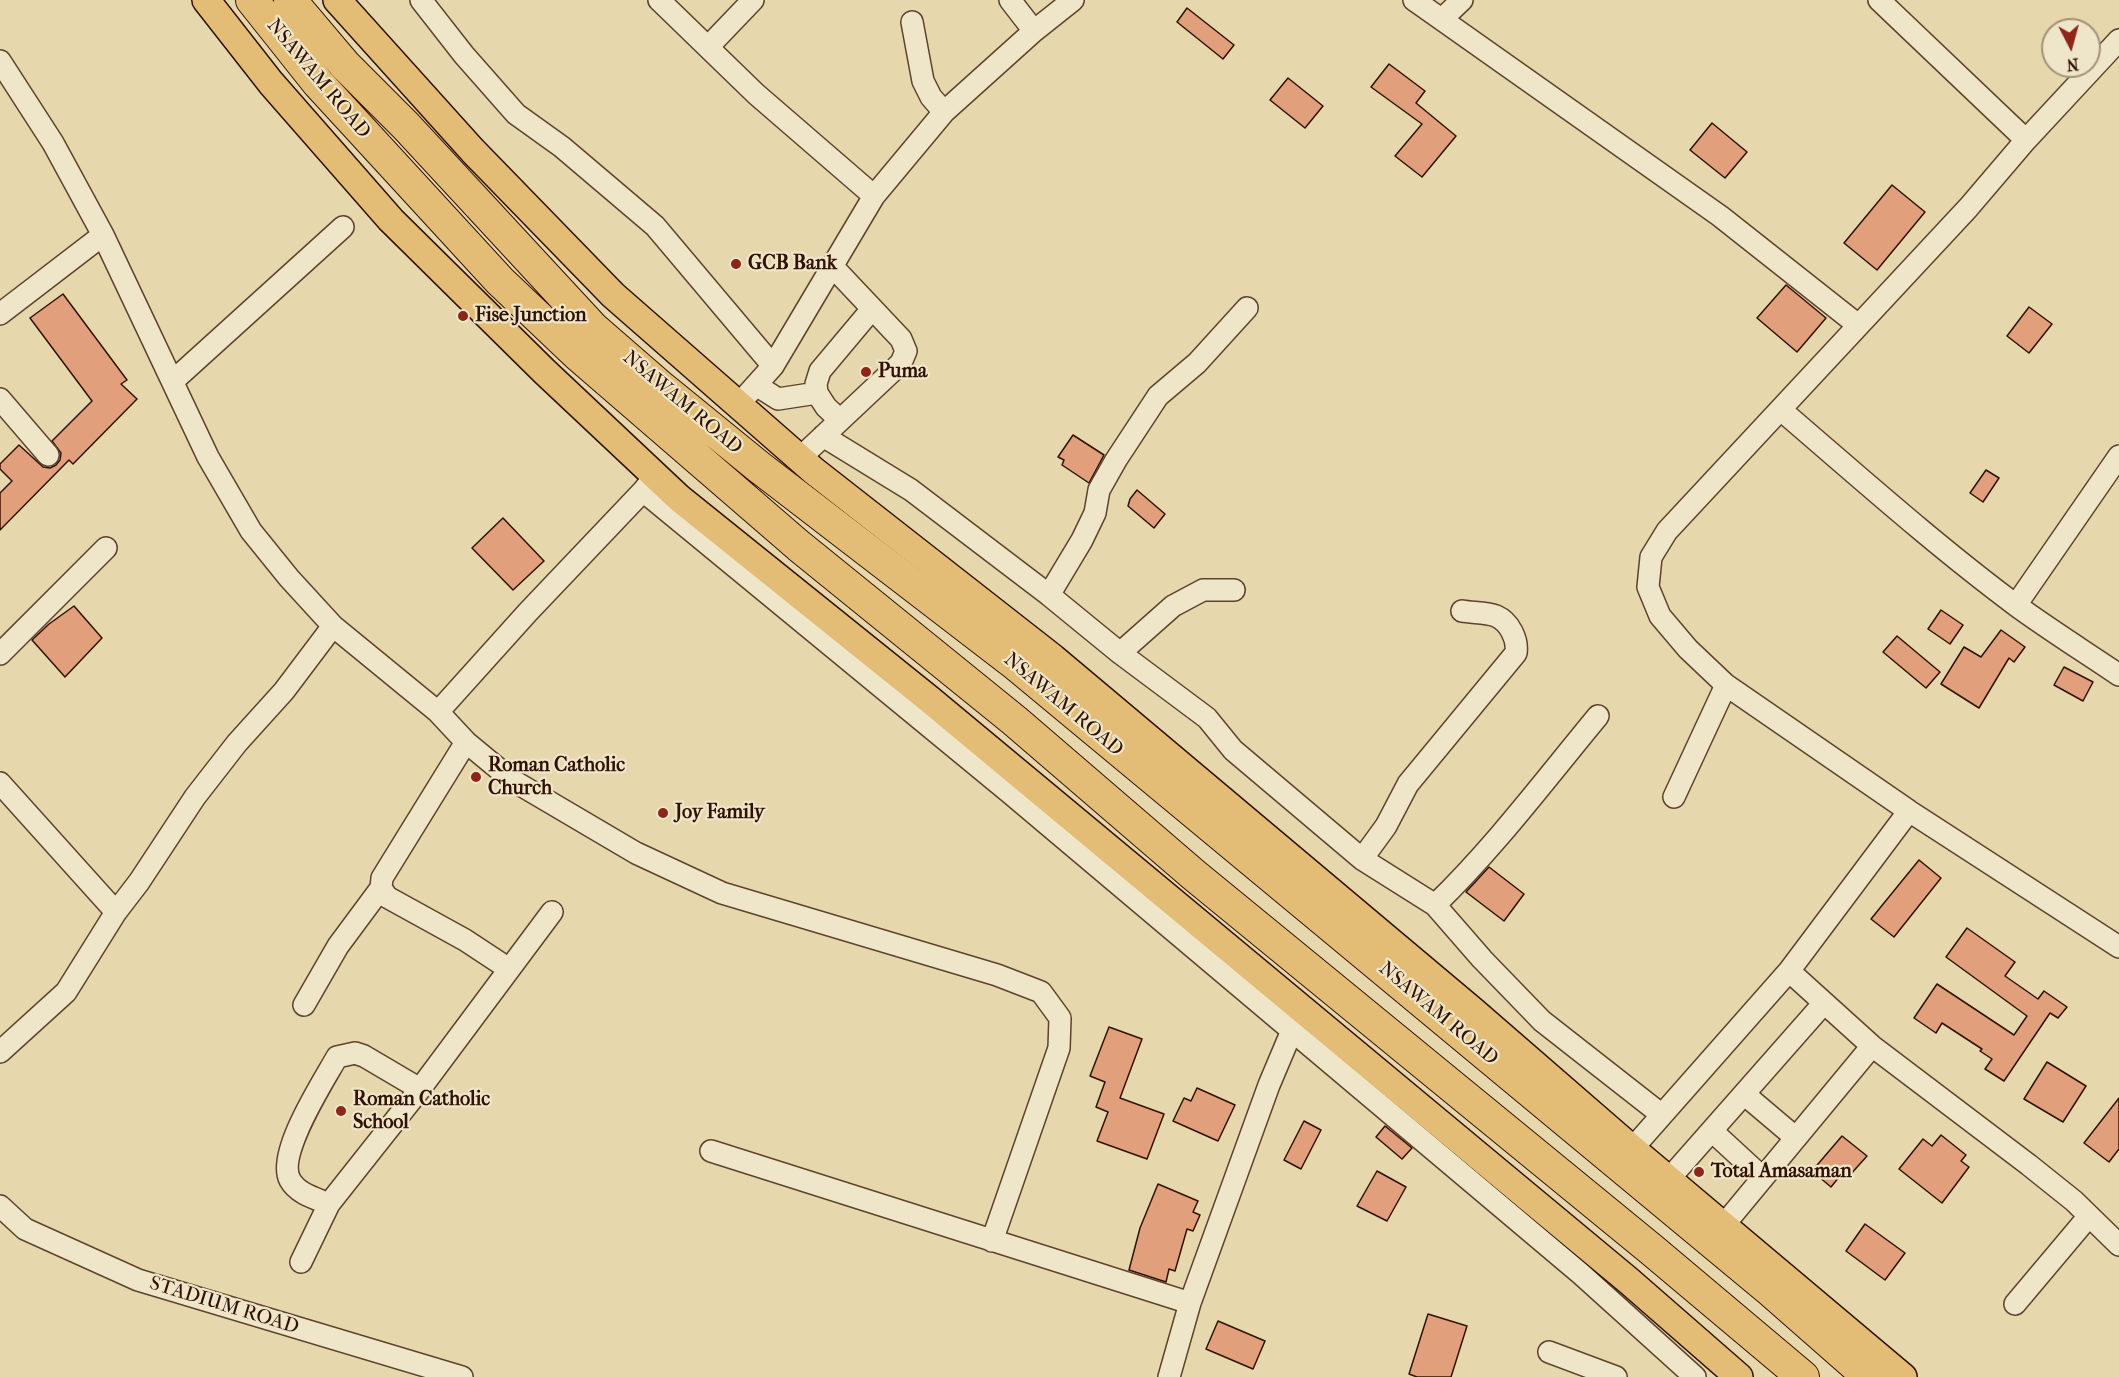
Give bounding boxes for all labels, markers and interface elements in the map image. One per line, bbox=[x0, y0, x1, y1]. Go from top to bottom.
street label: NSAWAM ROAD bbox=[261, 14, 375, 144]
north arrow bbox=[2041, 18, 2101, 78]
text: N bbox=[2066, 54, 2080, 74]
place label: GCB Bank bbox=[748, 252, 837, 276]
marker: GCB Bank bbox=[729, 257, 743, 271]
place label: Fise Junction bbox=[475, 304, 587, 328]
marker: Fise Junction bbox=[456, 309, 470, 323]
street label: NSAWAM ROAD bbox=[617, 346, 747, 460]
place label: Puma bbox=[878, 360, 927, 384]
marker: Puma bbox=[859, 365, 873, 379]
street label: NSAWAM ROAD bbox=[998, 648, 1128, 762]
place label: Roman Catholic Church bbox=[488, 754, 625, 801]
marker: Roman Catholic Church bbox=[469, 770, 483, 784]
place label: Joy Family bbox=[675, 801, 765, 825]
marker: Joy Family bbox=[656, 806, 670, 820]
street label: NSAWAM ROAD bbox=[1373, 957, 1503, 1071]
place label: Roman Catholic School bbox=[353, 1088, 490, 1135]
marker: Roman Catholic School bbox=[334, 1104, 348, 1118]
place label: Total Amasaman bbox=[1711, 1160, 1852, 1184]
marker: Total Amasaman bbox=[1692, 1165, 1706, 1179]
street label: STADIUM ROAD bbox=[146, 1272, 302, 1340]

